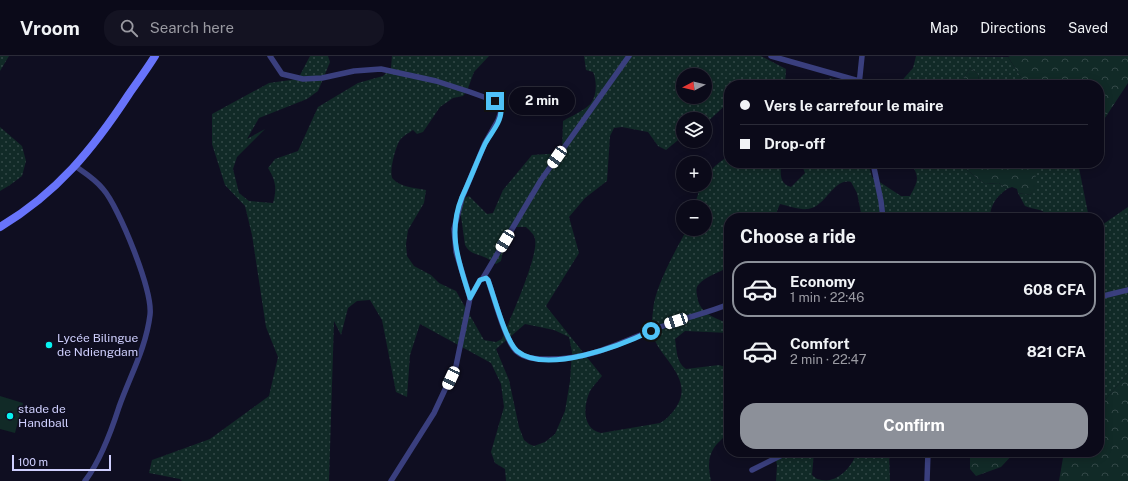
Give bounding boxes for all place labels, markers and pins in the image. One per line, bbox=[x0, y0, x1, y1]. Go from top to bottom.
place label: Lycée Bilingue de Ndiengdam bbox=[57, 331, 139, 359]
marker: Lycée Bilingue de Ndiengdam bbox=[44, 340, 54, 350]
place label: stade de Handball bbox=[18, 402, 69, 430]
marker: stade de Handball bbox=[5, 411, 15, 421]

